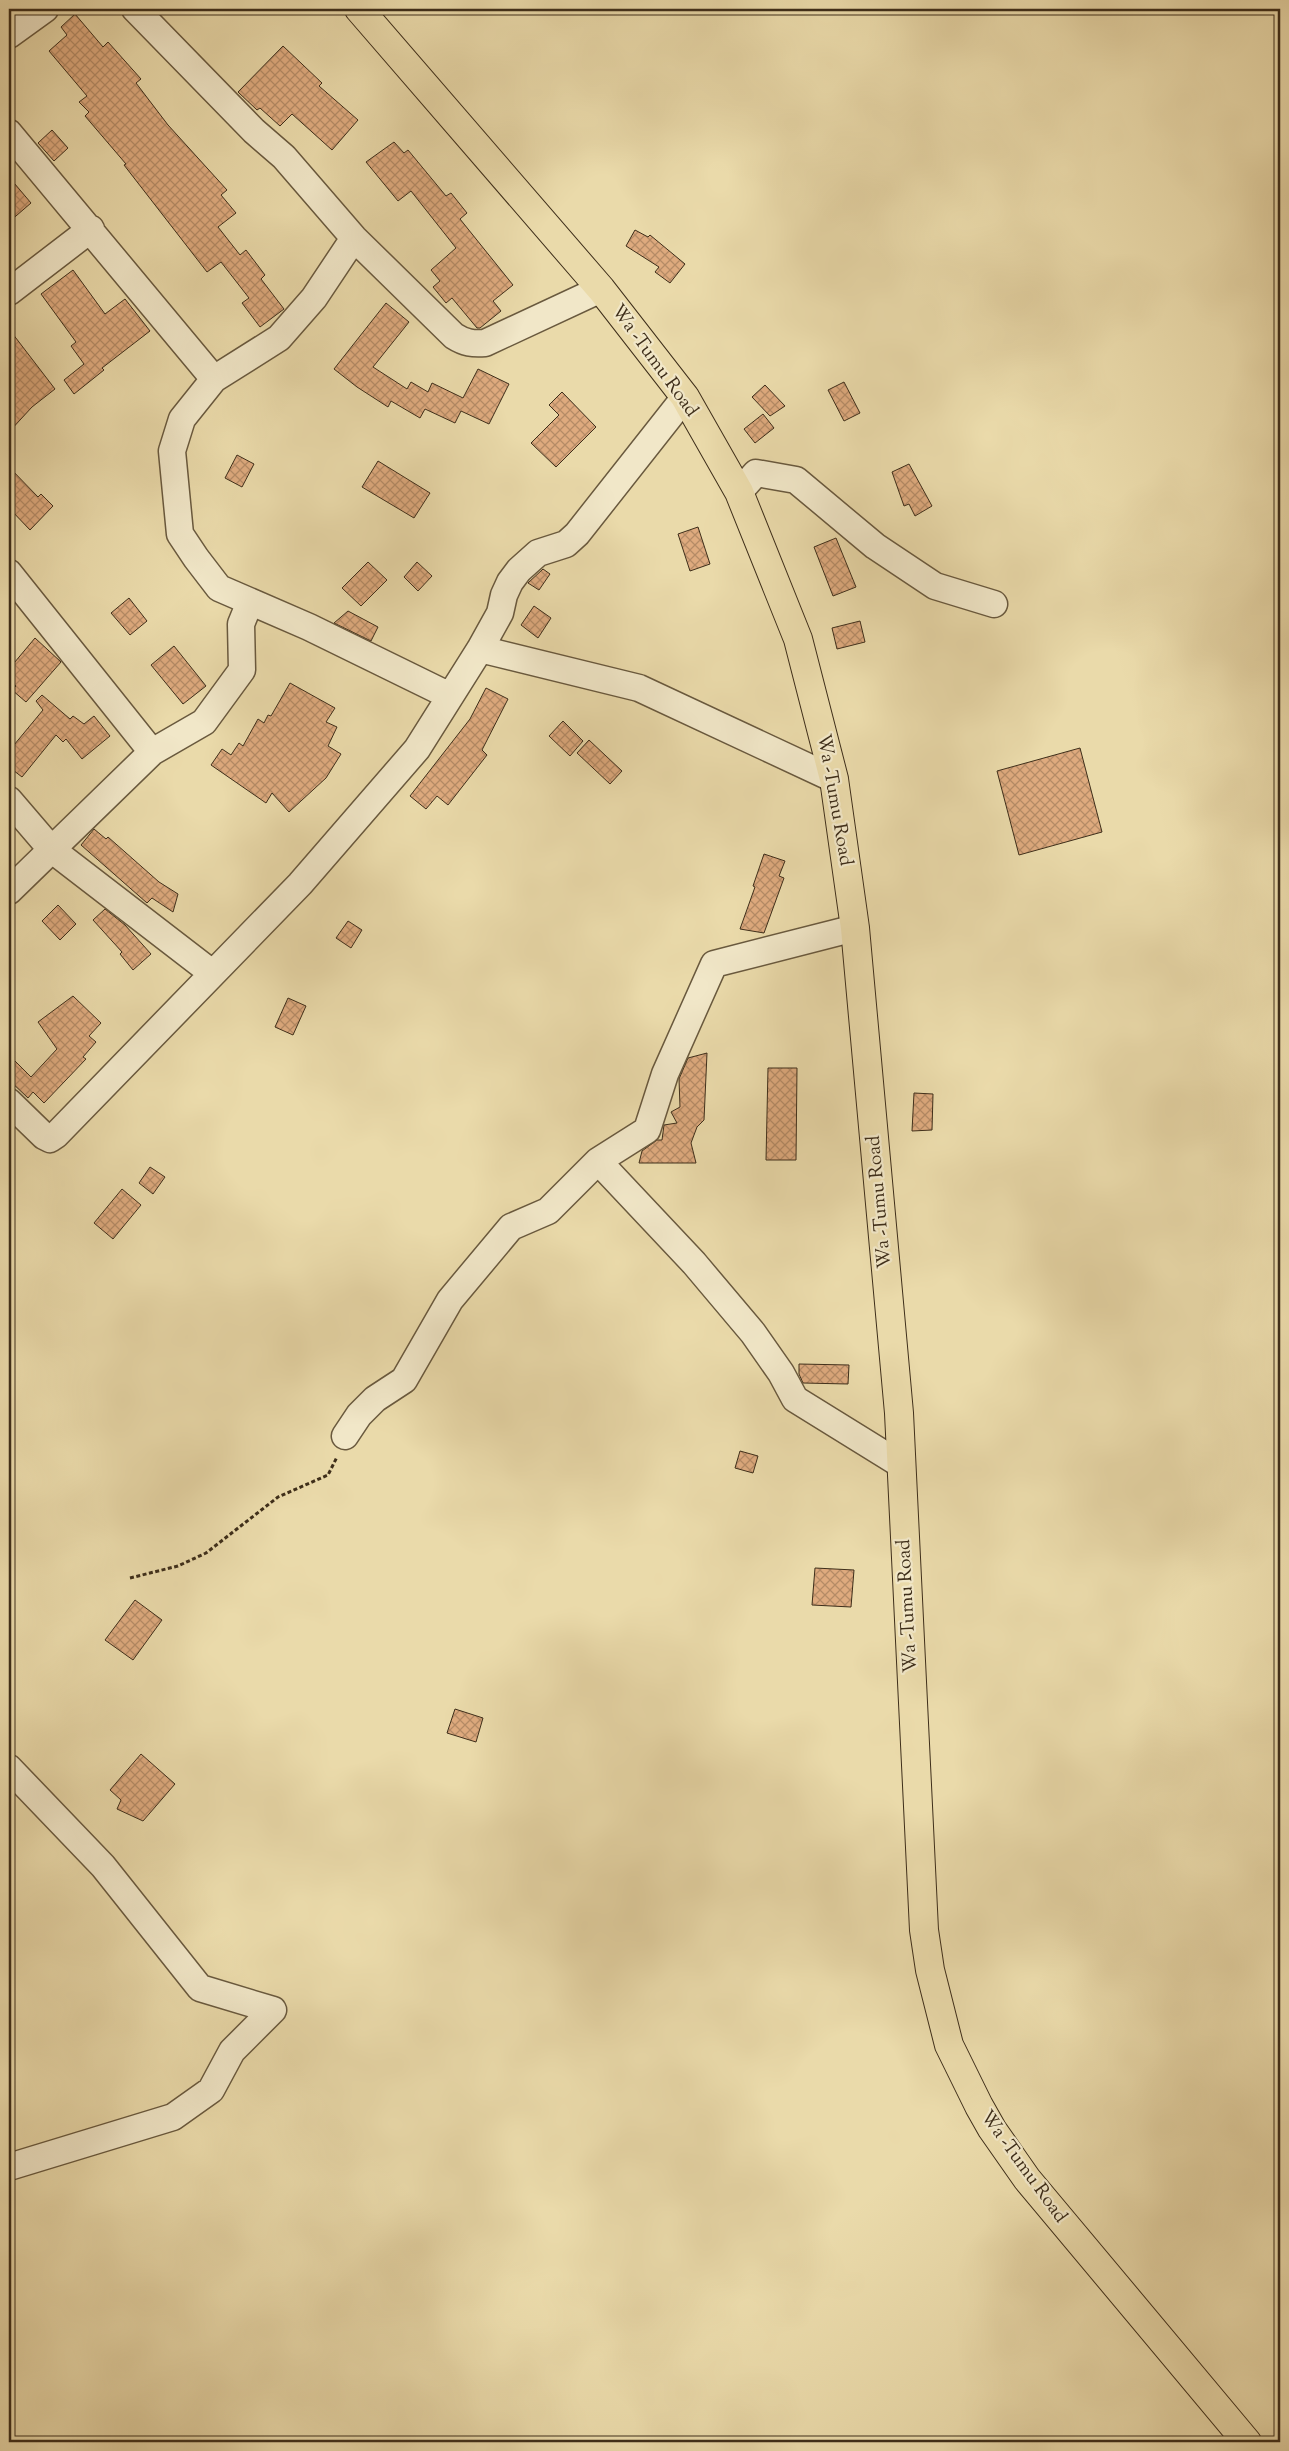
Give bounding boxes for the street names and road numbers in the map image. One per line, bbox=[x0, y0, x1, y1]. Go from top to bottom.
street label: Wa -Tumu Road bbox=[604, 299, 704, 423]
street label: Wa -Tumu Road bbox=[809, 732, 859, 868]
street label: Wa -Tumu Road bbox=[861, 1134, 899, 1270]
street label: Wa -Tumu Road bbox=[891, 1538, 925, 1673]
street label: Wa -Tumu Road bbox=[973, 2105, 1073, 2229]

